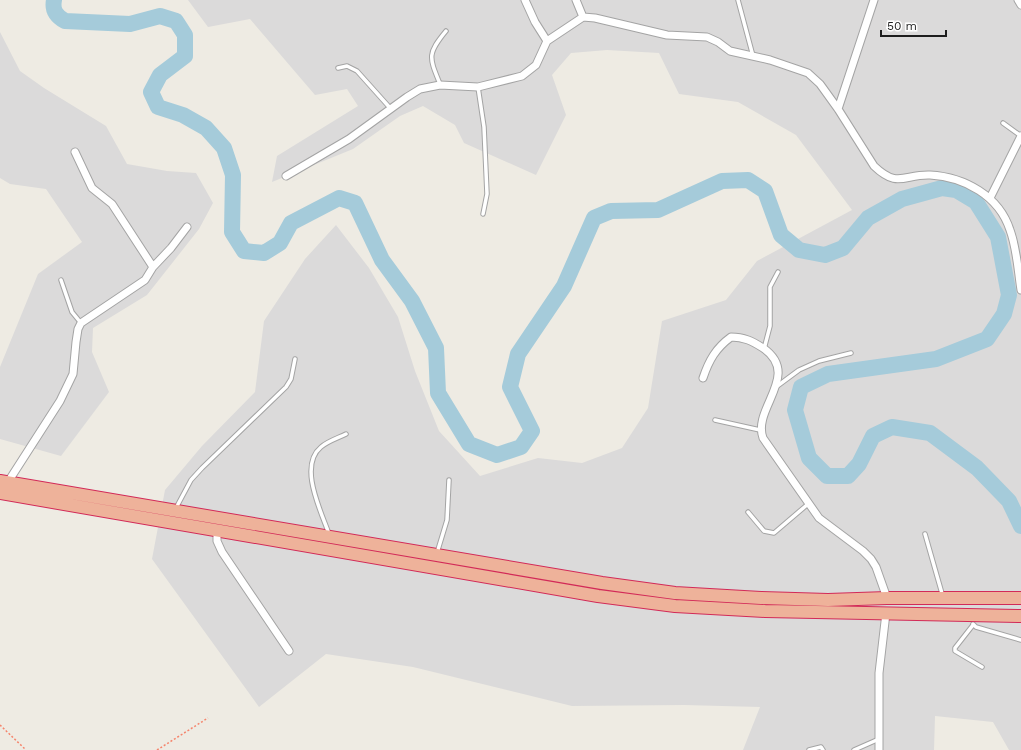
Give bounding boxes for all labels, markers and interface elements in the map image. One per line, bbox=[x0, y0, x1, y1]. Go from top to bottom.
scale bar bbox=[881, 12, 946, 38]
text: 50 m bbox=[887, 19, 917, 33]

